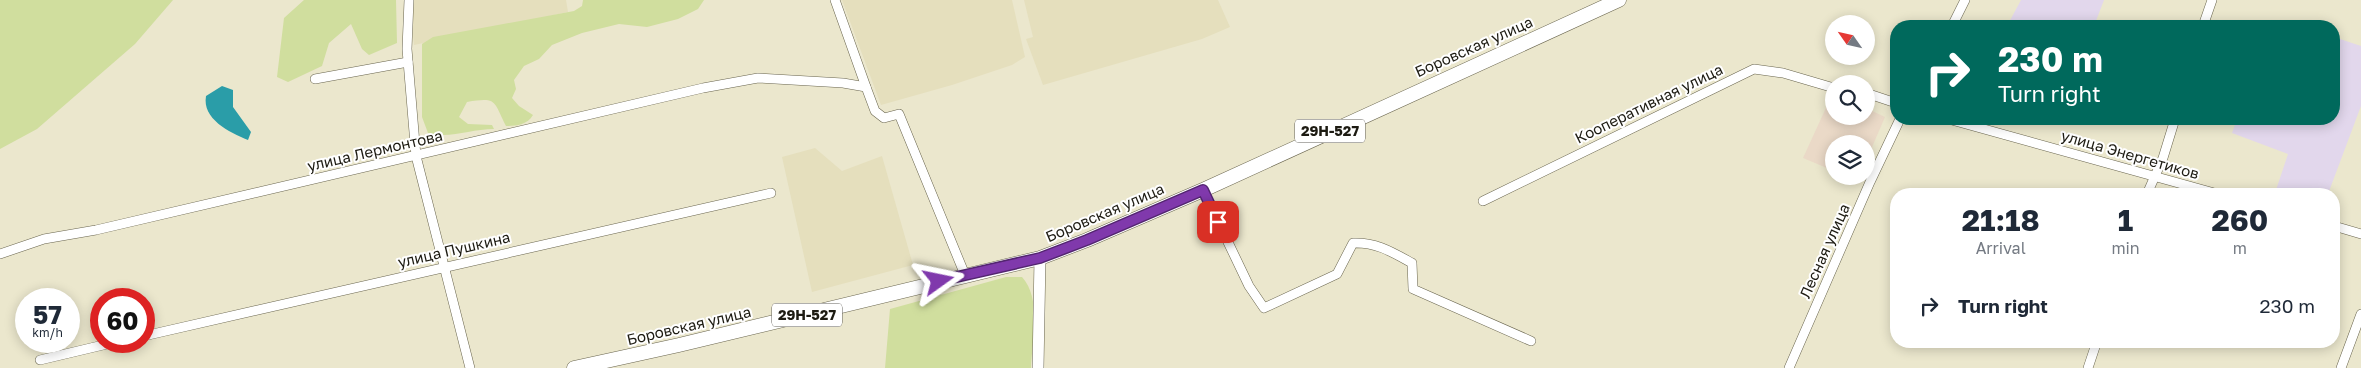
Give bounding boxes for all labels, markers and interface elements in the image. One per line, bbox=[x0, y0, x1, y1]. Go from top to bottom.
street label: Боровская улица bbox=[1412, 12, 1535, 80]
north arrow bbox=[1825, 15, 1875, 65]
map controls bbox=[1825, 15, 1875, 185]
text: 230 m bbox=[1998, 38, 2103, 80]
icon: right bbox=[1915, 40, 1980, 105]
street label: Кооперативная улица bbox=[1572, 59, 1725, 147]
button: search bbox=[1825, 75, 1875, 125]
text: Turn right bbox=[1998, 80, 2101, 107]
road number: 29Н-527 bbox=[1295, 120, 1365, 142]
street label: улица Лермонтова bbox=[305, 126, 444, 174]
street label: улица Энергетиков bbox=[2059, 126, 2201, 182]
button: layers bbox=[1825, 135, 1875, 185]
street label: Боровская улица bbox=[1043, 179, 1167, 245]
pin bbox=[1197, 201, 1239, 243]
street label: Лесная улица bbox=[1795, 201, 1853, 301]
text: 21:18 bbox=[1962, 202, 2040, 238]
text: 1 bbox=[2118, 202, 2133, 238]
text: 260 bbox=[2211, 202, 2268, 238]
icon: arrive bbox=[1204, 208, 1232, 236]
street label: улица Пушкина bbox=[396, 227, 512, 271]
text: Arrival bbox=[1976, 238, 2026, 258]
text: min bbox=[2111, 238, 2140, 258]
text: m bbox=[2233, 238, 2247, 258]
position arrow bbox=[912, 254, 964, 306]
speed limit sign: 60 bbox=[90, 288, 155, 353]
icon: right bbox=[1915, 292, 1943, 320]
text: Turn right bbox=[1958, 294, 2048, 317]
text: 230 m bbox=[2260, 294, 2315, 317]
text: 57 bbox=[33, 299, 62, 330]
street label: Боровская улица bbox=[625, 302, 753, 348]
road number: 29Н-527 bbox=[772, 304, 842, 326]
text: km/h bbox=[32, 325, 63, 340]

